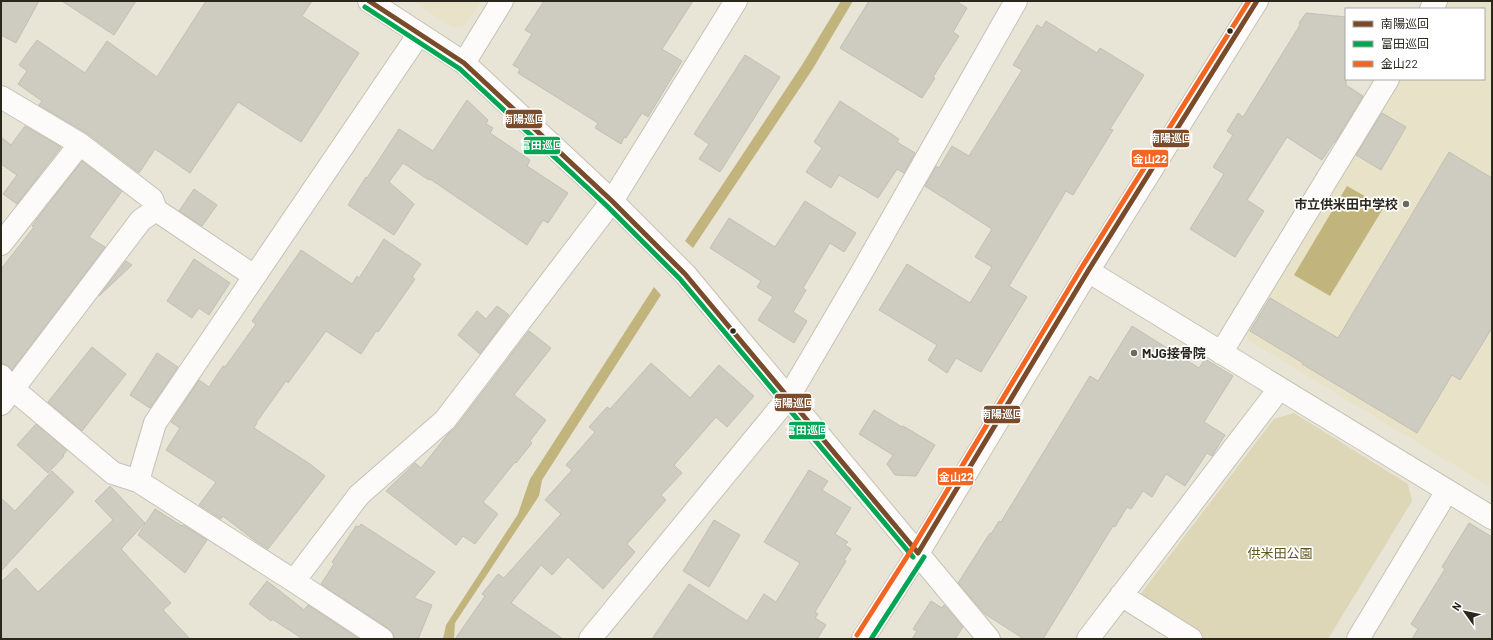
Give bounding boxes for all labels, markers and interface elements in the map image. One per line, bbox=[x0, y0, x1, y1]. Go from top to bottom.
legend bbox=[1345, 8, 1485, 80]
text: 南陽巡回 bbox=[1381, 16, 1429, 30]
unlabelled marker bbox=[1225, 26, 1235, 36]
text: 富田巡回 bbox=[1381, 36, 1429, 50]
text: 金山22 bbox=[1381, 56, 1418, 70]
line badge: 南陽巡回 bbox=[505, 109, 543, 129]
text: 南陽巡回 bbox=[502, 112, 546, 125]
line badge: 南陽巡回 bbox=[1152, 129, 1190, 148]
text: 南陽巡回 bbox=[1149, 131, 1193, 144]
line badge: 富田巡回 bbox=[523, 136, 561, 155]
text: 富田巡回 bbox=[520, 138, 564, 151]
line badge: 金山22 bbox=[1131, 149, 1169, 168]
text: 金山22 bbox=[1133, 152, 1167, 165]
place label: 市立供米田中学校 bbox=[1294, 196, 1398, 212]
marker: 市立供米田中学校 bbox=[1401, 199, 1411, 209]
unlabelled marker bbox=[728, 326, 738, 336]
place label: MJG接骨院 bbox=[1142, 345, 1206, 361]
marker: MJG接骨院 bbox=[1129, 348, 1139, 358]
line badge: 南陽巡回 bbox=[774, 393, 812, 412]
text: 南陽巡回 bbox=[771, 396, 815, 409]
line badge: 南陽巡回 bbox=[983, 405, 1021, 424]
text: 南陽巡回 bbox=[980, 407, 1024, 420]
line badge: 富田巡回 bbox=[788, 421, 826, 440]
text: 富田巡回 bbox=[785, 423, 829, 436]
line badge: 金山22 bbox=[937, 467, 974, 486]
text: 金山22 bbox=[939, 470, 973, 483]
park label: 供米田公園 bbox=[1247, 545, 1313, 561]
north arrow bbox=[1445, 592, 1485, 632]
text: N bbox=[1449, 600, 1464, 613]

